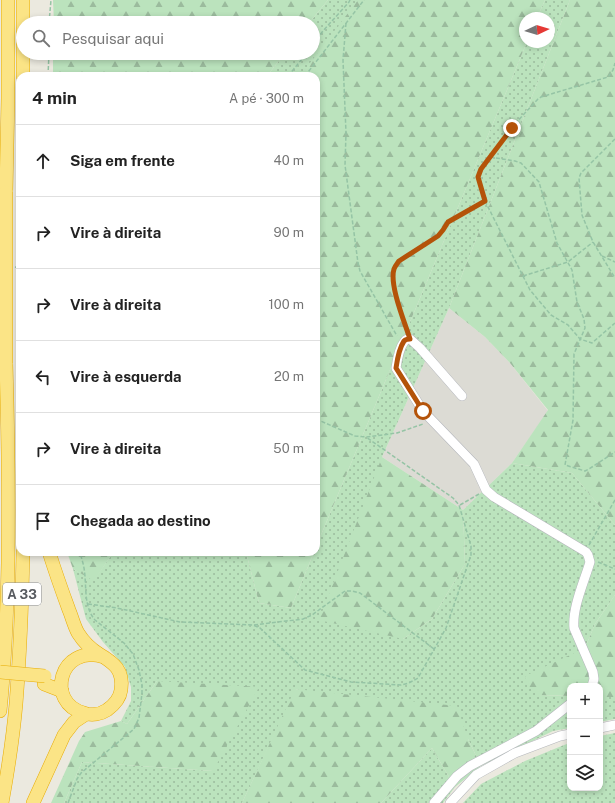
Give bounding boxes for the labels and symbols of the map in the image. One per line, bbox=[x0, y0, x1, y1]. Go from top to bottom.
north arrow bbox=[519, 12, 555, 48]
route end bbox=[503, 119, 521, 137]
route start bbox=[414, 402, 432, 420]
road number: A 33 bbox=[3, 583, 41, 605]

